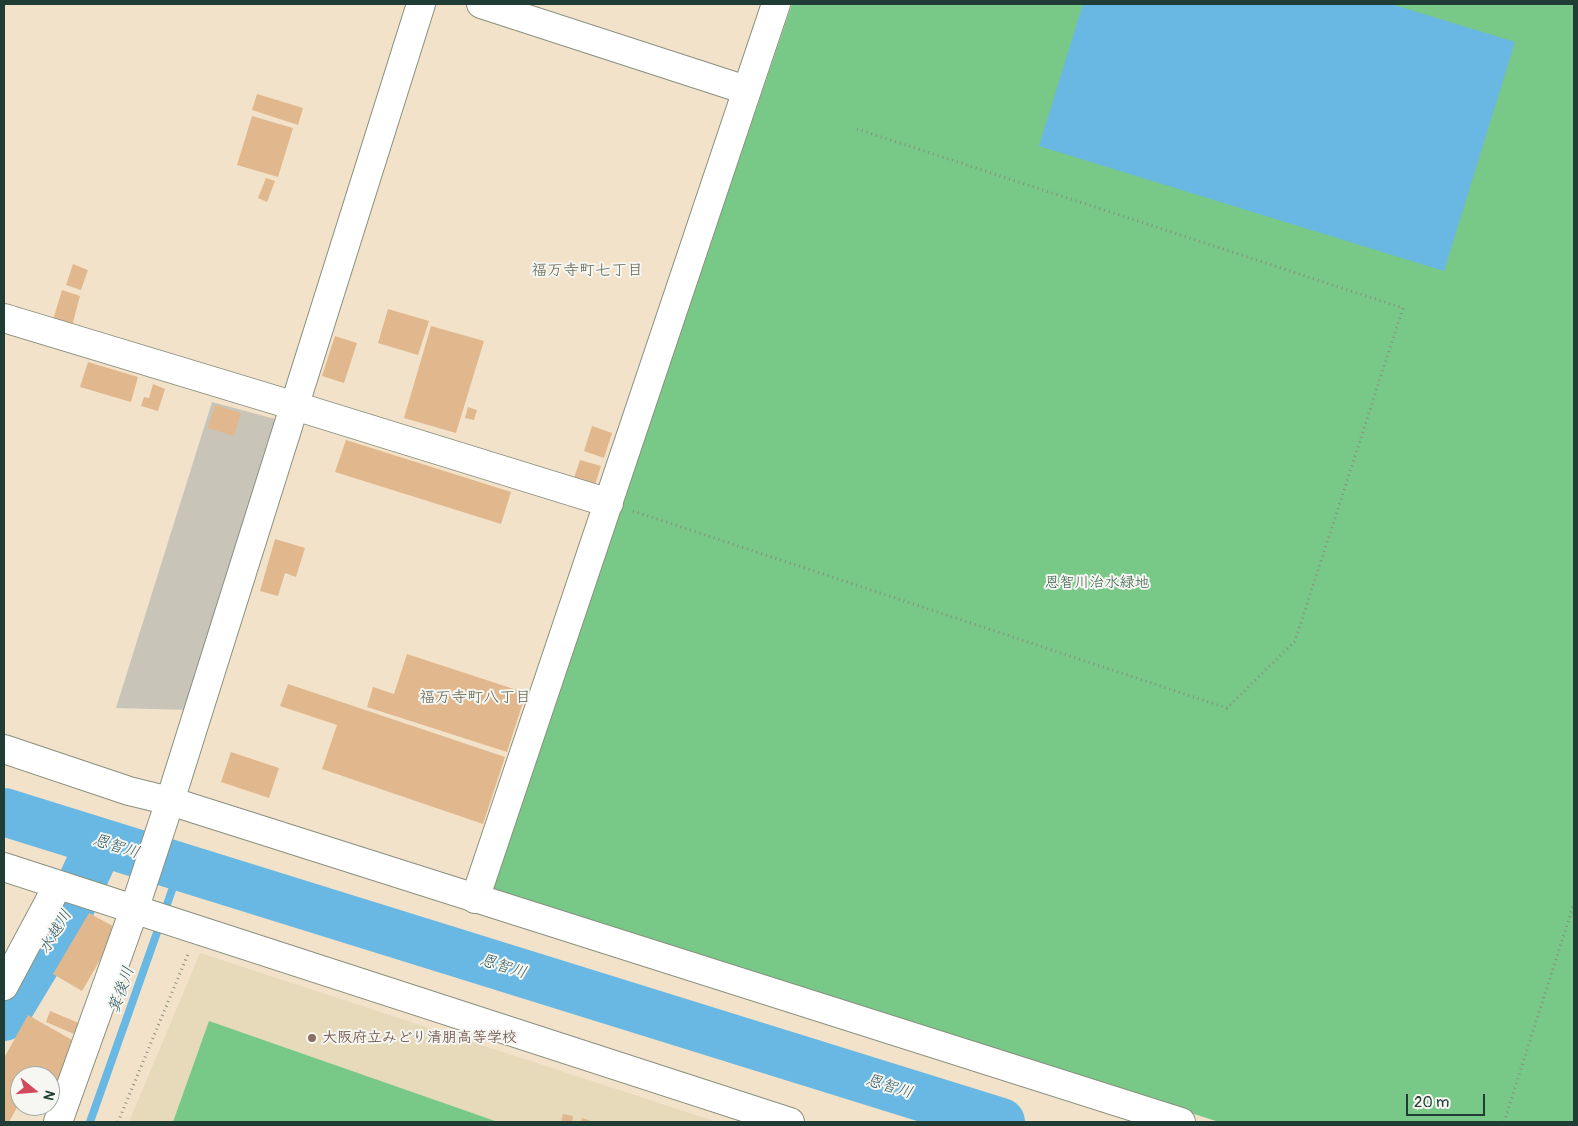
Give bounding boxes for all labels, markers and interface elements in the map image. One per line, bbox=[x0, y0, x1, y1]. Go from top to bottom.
district label: 福万寺町七丁目 bbox=[531, 261, 643, 281]
park label: 恩智川治水緑地 bbox=[1045, 574, 1149, 592]
district label: 福万寺町八丁目 bbox=[419, 688, 531, 708]
water label: 恩智川 bbox=[90, 831, 142, 863]
water label: 水越川 bbox=[35, 906, 77, 958]
water label: 恩智川 bbox=[477, 951, 529, 983]
water label: 箕後川 bbox=[105, 964, 139, 1016]
place label: 大阪府立みどり清朋高等学校 bbox=[322, 1029, 517, 1047]
marker: 大阪府立みどり清朋高等学校 bbox=[306, 1032, 318, 1044]
north arrow bbox=[10, 1066, 60, 1116]
water label: 恩智川 bbox=[863, 1071, 915, 1103]
scale bar bbox=[1408, 1084, 1487, 1116]
text: N bbox=[39, 1088, 58, 1102]
text: 20 m bbox=[1414, 1093, 1449, 1112]

